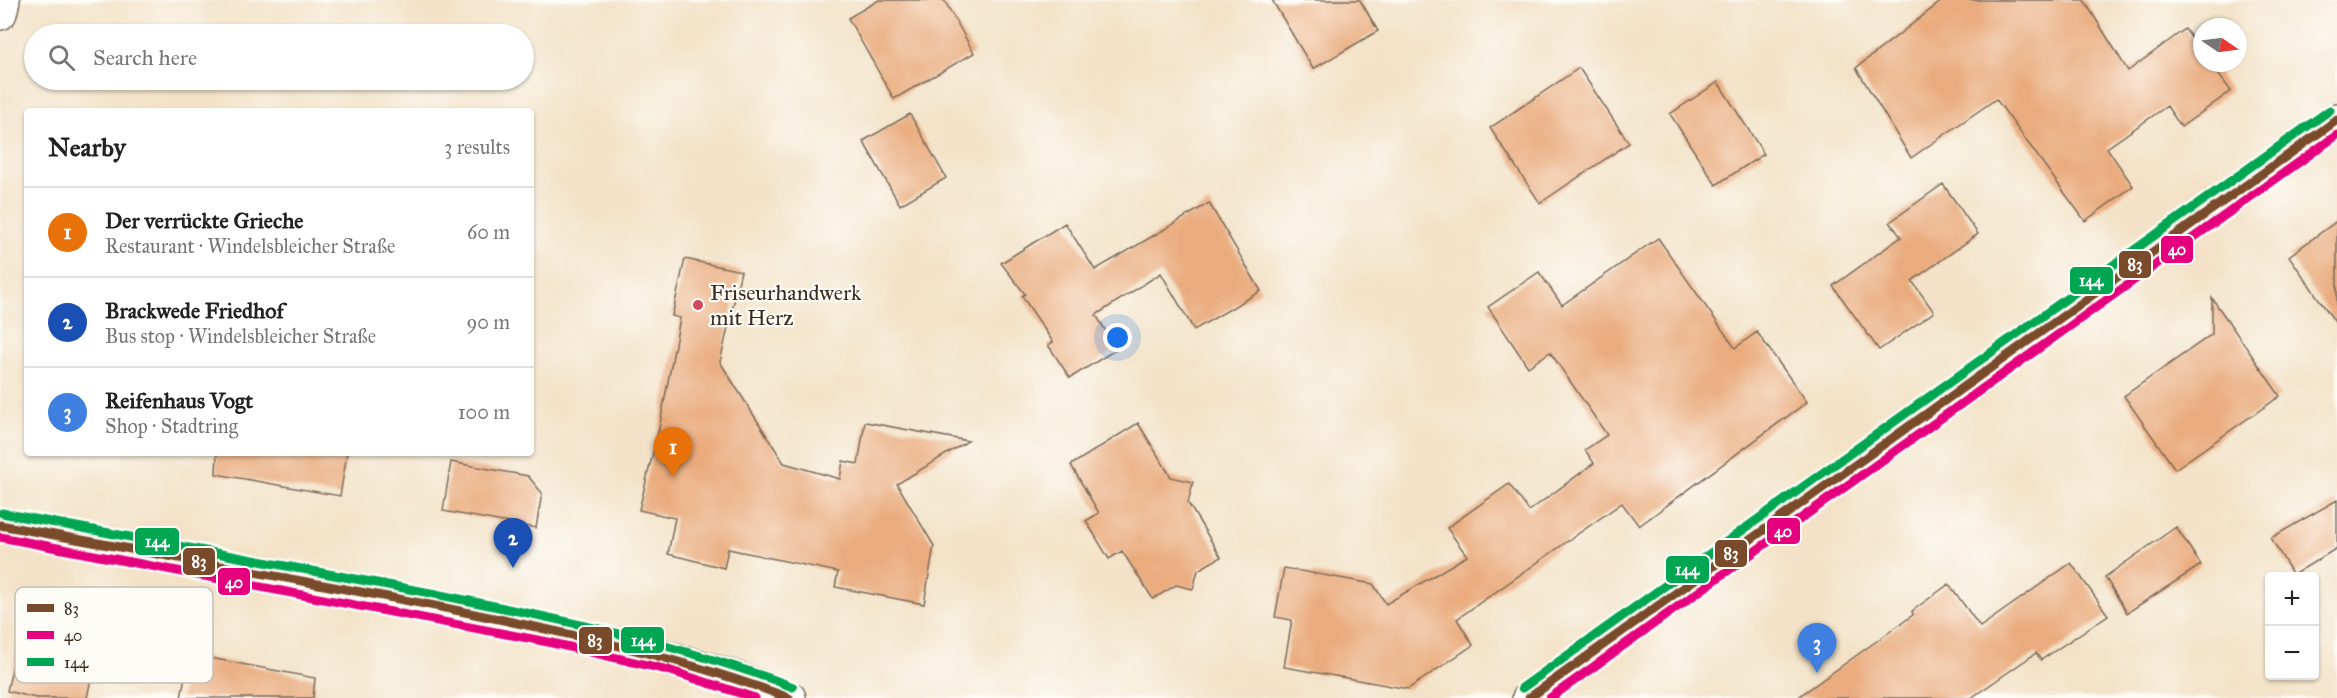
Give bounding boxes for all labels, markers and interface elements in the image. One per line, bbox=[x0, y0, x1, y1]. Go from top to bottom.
north arrow bbox=[2193, 18, 2247, 72]
search box bbox=[24, 24, 534, 90]
icon: search bbox=[45, 41, 78, 74]
text: Search here bbox=[93, 44, 197, 71]
text: Nearby bbox=[48, 131, 126, 163]
text: 3 results bbox=[444, 135, 510, 159]
text: Der verrückte Grieche bbox=[105, 207, 303, 234]
text: 1 bbox=[64, 220, 71, 244]
text: 60 m bbox=[467, 220, 510, 244]
text: Restaurant · Windelsbleicher Straße bbox=[105, 234, 395, 258]
line badge: 40 bbox=[2160, 235, 2194, 264]
text: 40 bbox=[2168, 240, 2186, 260]
line badge: 83 bbox=[2118, 250, 2152, 279]
text: 83 bbox=[2128, 255, 2142, 275]
line badge: 144 bbox=[2069, 266, 2114, 295]
text: 144 bbox=[2079, 271, 2104, 291]
place label: Friseurhandwerk mit Herz bbox=[710, 279, 862, 331]
text: Brackwede Friedhof bbox=[105, 297, 284, 324]
marker: Friseurhandwerk mit Herz bbox=[691, 298, 705, 312]
text: 2 bbox=[63, 310, 72, 334]
text: 90 m bbox=[467, 310, 510, 334]
your location bbox=[1103, 323, 1132, 352]
text: Bus stop · Windelsbleicher Straße bbox=[105, 324, 376, 348]
text: Reifenhaus Vogt bbox=[105, 387, 253, 414]
text: 3 bbox=[64, 400, 72, 424]
text: 100 m bbox=[458, 400, 510, 424]
text: Shop · Stadtring bbox=[105, 414, 238, 438]
pin: 1 bbox=[654, 428, 692, 477]
line badge: 40 bbox=[1766, 517, 1801, 545]
pin: 2 bbox=[494, 518, 532, 568]
text: 40 bbox=[1774, 522, 1792, 542]
line badge: 144 bbox=[134, 527, 180, 556]
text: 144 bbox=[145, 532, 170, 552]
line badge: 83 bbox=[1714, 539, 1748, 568]
text: 83 bbox=[1724, 544, 1738, 564]
line badge: 83 bbox=[182, 547, 216, 576]
text: 83 bbox=[192, 552, 206, 572]
line badge: 144 bbox=[1665, 555, 1710, 584]
text: 144 bbox=[1675, 560, 1700, 580]
line badge: 40 bbox=[217, 567, 251, 596]
map controls bbox=[2265, 572, 2319, 680]
button: + bbox=[2265, 572, 2319, 626]
text: 40 bbox=[225, 573, 243, 593]
legend bbox=[15, 587, 213, 683]
text: 83 bbox=[64, 599, 79, 618]
pin: 3 bbox=[1798, 624, 1836, 673]
text: 40 bbox=[64, 626, 82, 645]
line badge: 83 bbox=[578, 626, 613, 655]
line badge: 144 bbox=[620, 626, 665, 654]
button: − bbox=[2265, 626, 2319, 680]
text: 83 bbox=[588, 631, 602, 651]
text: 144 bbox=[631, 631, 656, 651]
text: 144 bbox=[64, 653, 89, 672]

